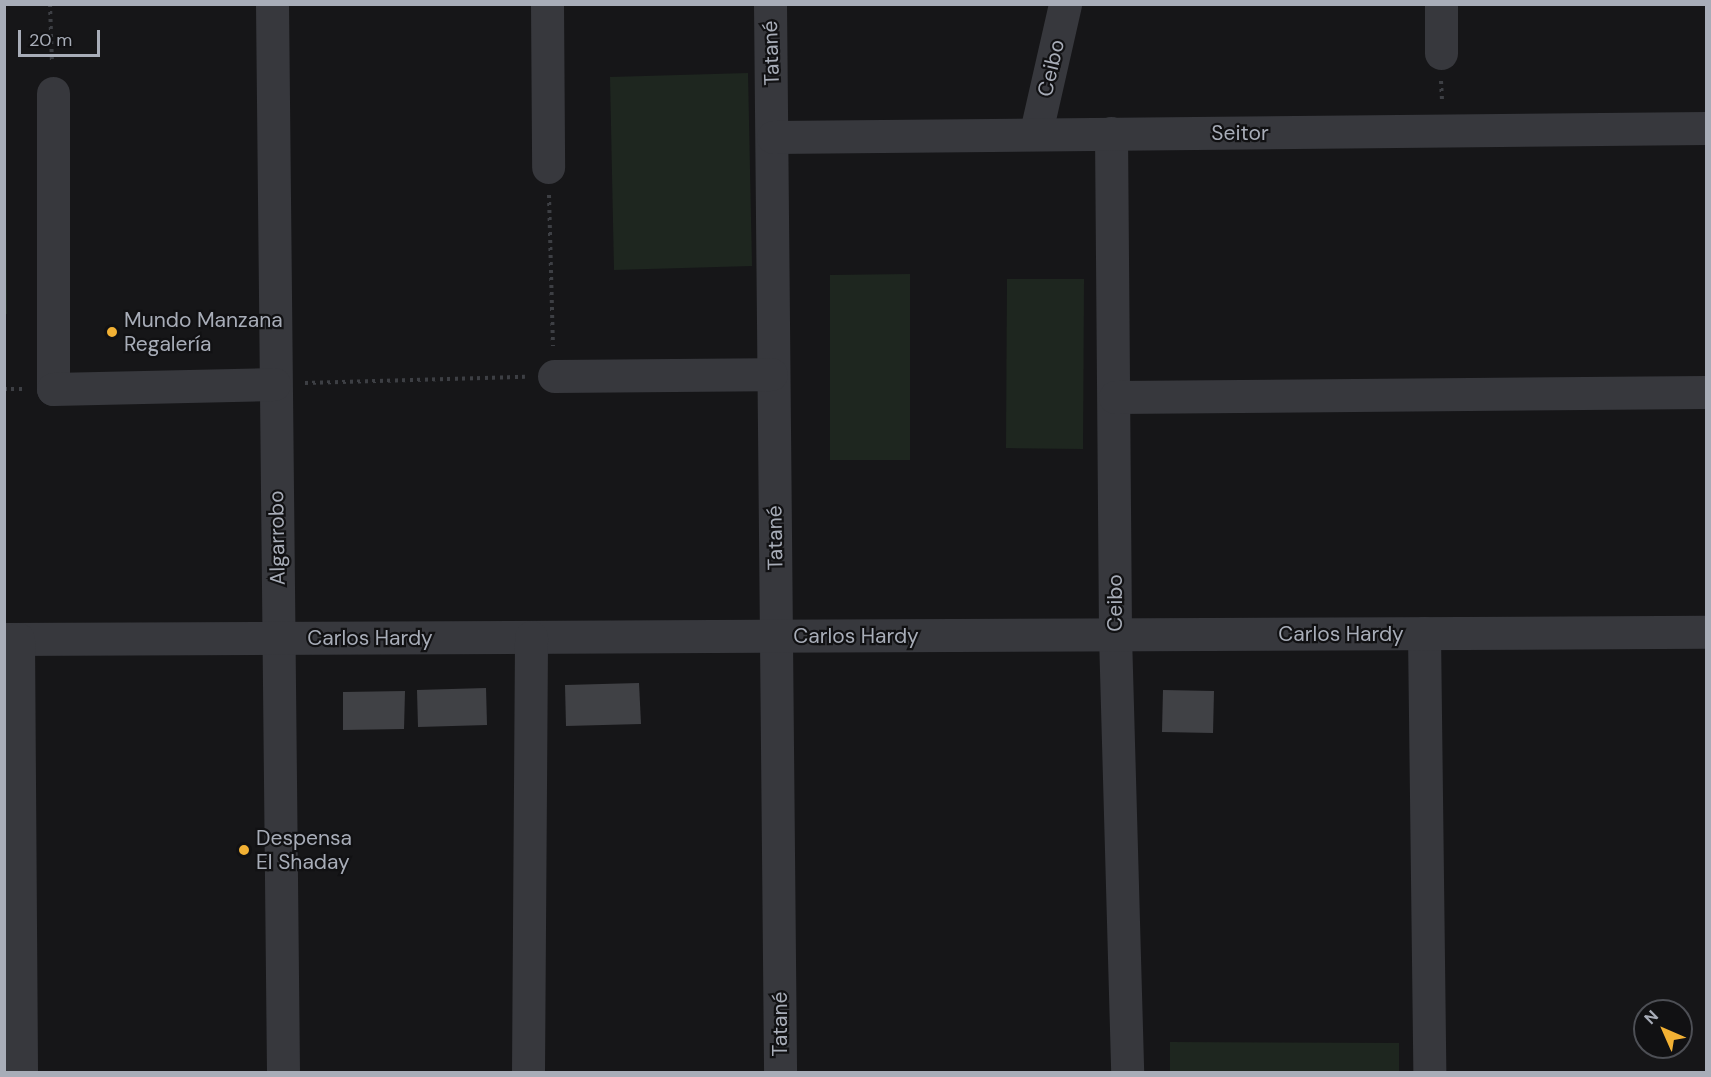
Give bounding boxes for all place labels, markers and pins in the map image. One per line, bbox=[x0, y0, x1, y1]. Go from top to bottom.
place label: Mundo Manzana Regalería bbox=[124, 307, 283, 357]
marker: Mundo Manzana Regalería bbox=[105, 325, 119, 339]
place label: Despensa El Shaday bbox=[256, 825, 352, 875]
marker: Despensa El Shaday bbox=[237, 843, 251, 857]

